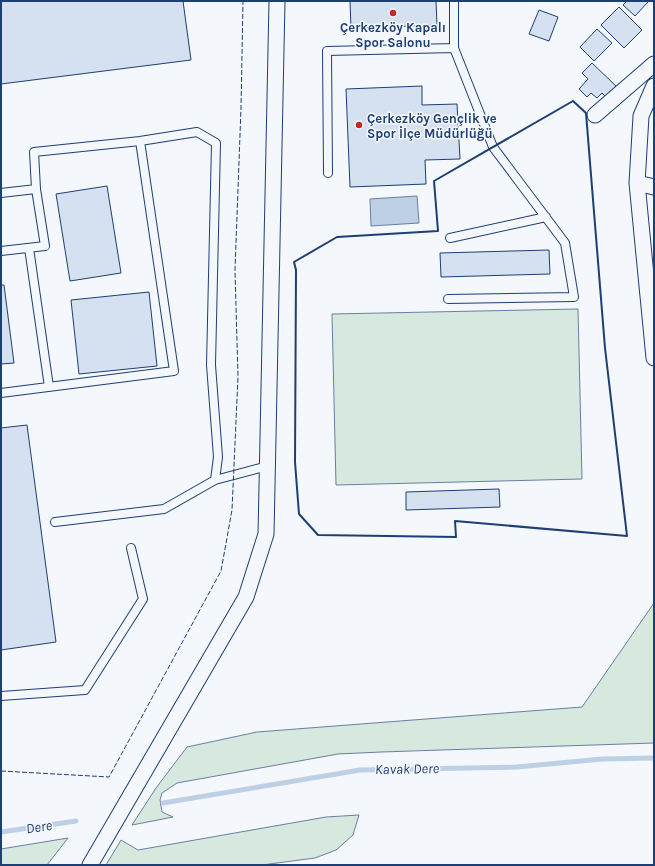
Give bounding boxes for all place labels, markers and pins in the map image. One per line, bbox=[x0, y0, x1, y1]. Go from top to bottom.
marker: Çerkezköy Kapalı Spor Salonu bbox=[388, 8, 398, 18]
place label: Çerkezköy Kapalı Spor Salonu bbox=[340, 20, 446, 50]
place label: Çerkezköy Gençlik ve Spor İlçe Müdürlüğü bbox=[367, 111, 497, 141]
marker: Çerkezköy Gençlik ve Spor İlçe Müdürlüğü bbox=[354, 120, 364, 130]

